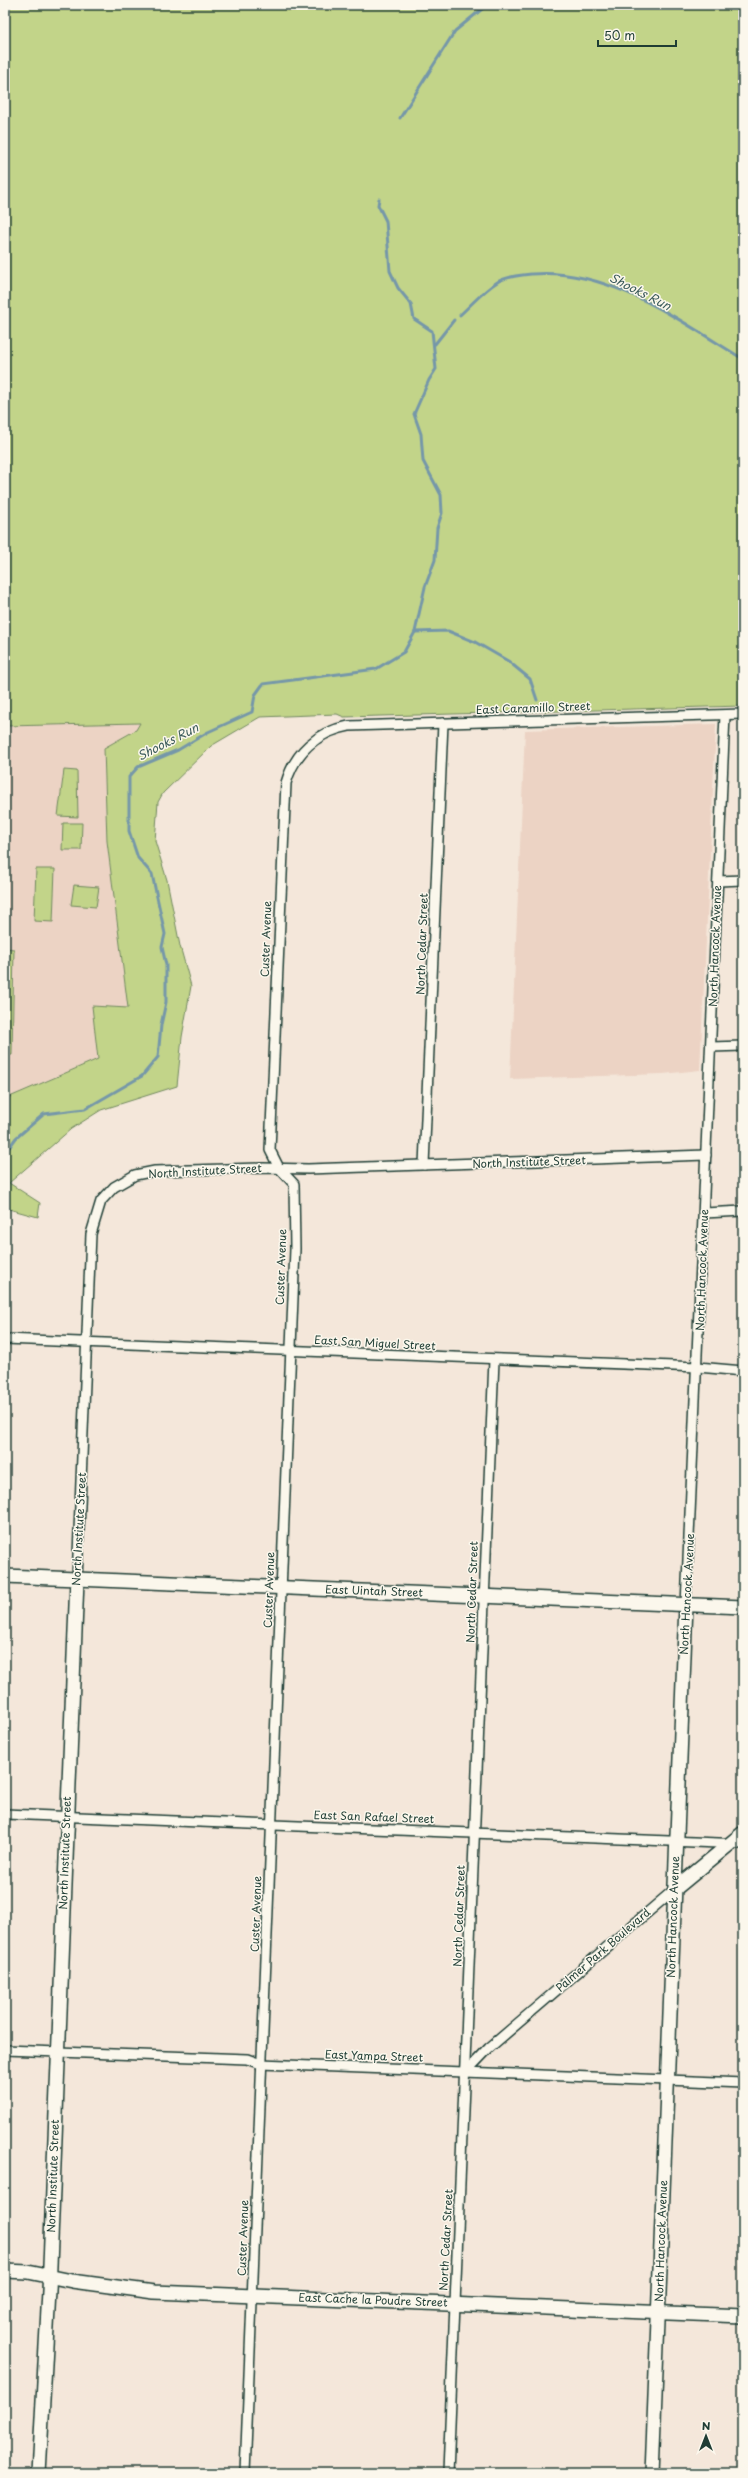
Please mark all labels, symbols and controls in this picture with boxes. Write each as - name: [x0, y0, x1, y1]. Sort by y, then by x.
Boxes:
- scale bar: [598, 22, 676, 48]
- text: 50 m: [604, 26, 635, 44]
- water label: Shooks Run: [607, 268, 675, 315]
- street label: East Caramillo Street: [475, 697, 591, 718]
- water label: Shooks Run: [134, 718, 202, 764]
- street label: North Hancock Avenue: [704, 885, 725, 1007]
- street label: North Cedar Street: [411, 892, 432, 995]
- street label: Custer Avenue: [256, 901, 275, 977]
- street label: North Institute Street: [472, 1151, 587, 1172]
- street label: North Institute Street: [148, 1159, 263, 1182]
- street label: North Hancock Avenue: [691, 1209, 712, 1331]
- street label: Custer Avenue: [271, 1229, 290, 1305]
- street label: East San Miguel Street: [314, 1331, 437, 1354]
- street label: North Institute Street: [67, 1471, 90, 1586]
- street label: North Hancock Avenue: [675, 1533, 698, 1655]
- street label: North Cedar Street: [461, 1540, 482, 1643]
- street label: Custer Avenue: [259, 1552, 278, 1628]
- street label: East Uintah Street: [325, 1580, 424, 1601]
- street label: North Institute Street: [54, 1795, 75, 1910]
- street label: East San Rafael Street: [313, 1806, 435, 1827]
- street label: North Hancock Avenue: [662, 1856, 683, 1978]
- street label: North Cedar Street: [448, 1864, 469, 1967]
- street label: Custer Avenue: [246, 1876, 265, 1952]
- street label: Palmer Park Boulevard: [552, 1903, 654, 1996]
- street label: East Yampa Street: [325, 2045, 424, 2066]
- street label: North Institute Street: [42, 2118, 63, 2233]
- street label: North Hancock Avenue: [650, 2180, 671, 2302]
- street label: North Cedar Street: [434, 2188, 457, 2291]
- street label: Custer Avenue: [233, 2200, 252, 2276]
- street label: East Cache la Poudre Street: [298, 2288, 448, 2311]
- north arrow: [686, 2416, 726, 2456]
- text: N: [702, 2417, 711, 2434]

